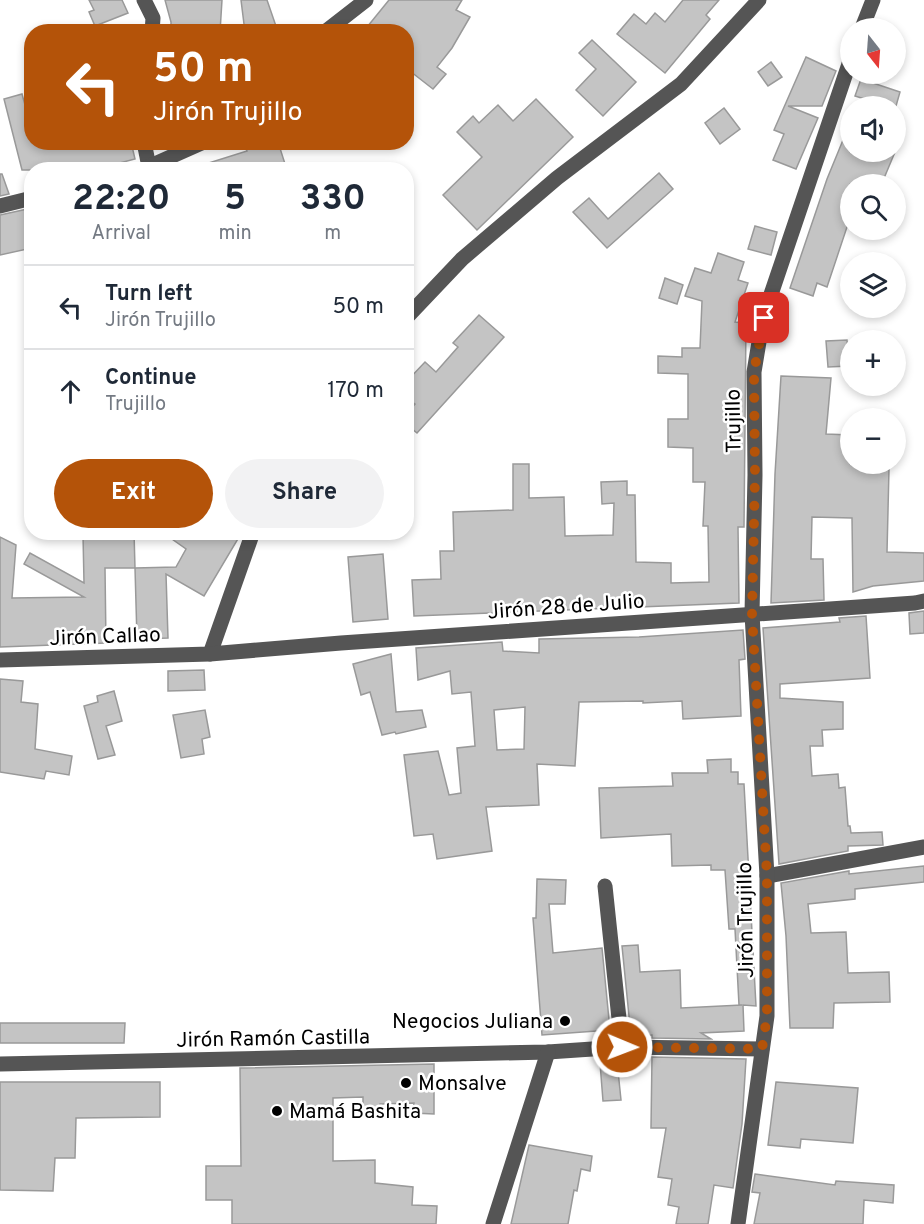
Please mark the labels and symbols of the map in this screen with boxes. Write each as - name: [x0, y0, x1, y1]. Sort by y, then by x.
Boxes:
- north arrow: [840, 18, 906, 84]
- pin: [738, 292, 789, 343]
- street label: Trujillo: [720, 389, 749, 453]
- street label: Jirón 28 de Julio: [487, 589, 646, 626]
- street label: Jirón Callao: [49, 622, 161, 653]
- street label: Jirón Trujillo: [732, 862, 761, 978]
- place label: Negocios Juliana: [392, 1009, 553, 1036]
- marker: Negocios Juliana: [558, 1014, 572, 1028]
- position arrow: [590, 1015, 654, 1079]
- street label: Jirón Ramón Castilla: [176, 1024, 370, 1055]
- place label: Monsalve: [418, 1071, 507, 1098]
- marker: Monsalve: [399, 1076, 413, 1090]
- place label: Mamá Bashita: [289, 1099, 421, 1126]
- marker: Mamá Bashita: [270, 1104, 284, 1118]

